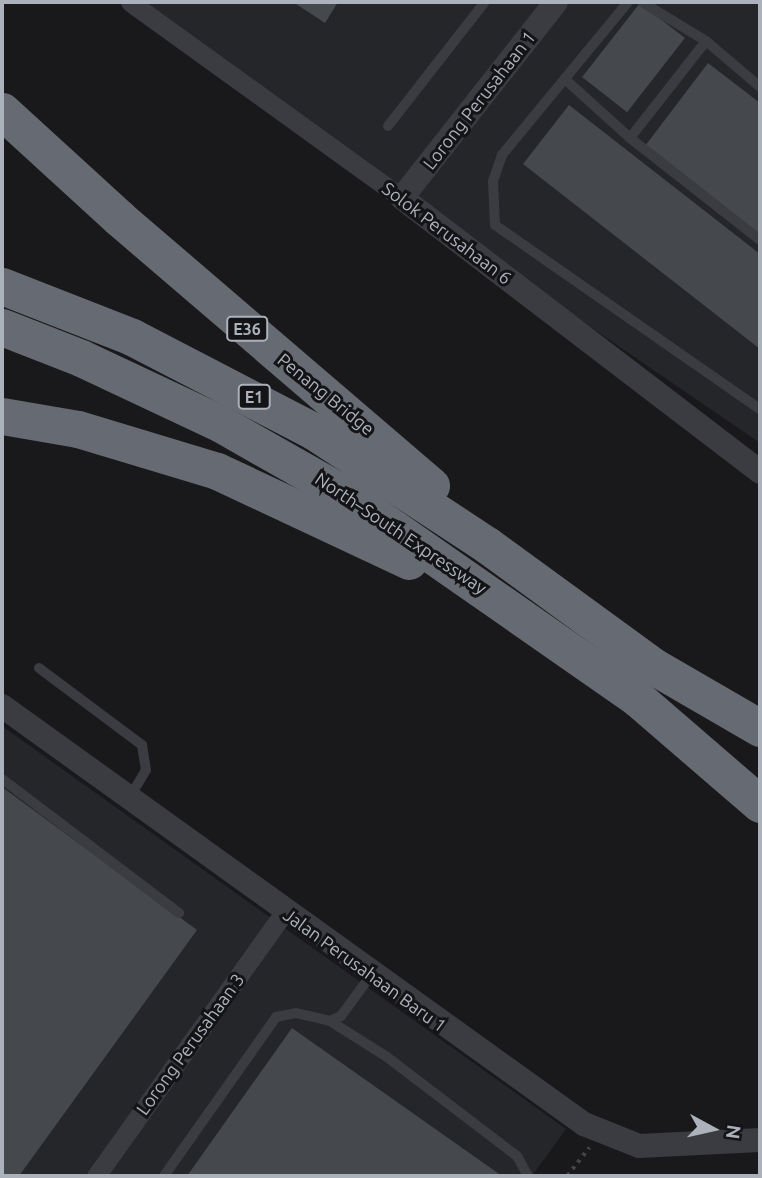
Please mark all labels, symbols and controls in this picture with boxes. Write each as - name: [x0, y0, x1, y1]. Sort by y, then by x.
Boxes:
- street label: Lorong Perusahaan 1: [418, 27, 540, 173]
- street label: Solok Perusahaan 6: [378, 177, 516, 289]
- road number: E36: [226, 316, 268, 342]
- street label: Penang Bridge: [273, 348, 379, 440]
- road number: E1: [236, 384, 272, 410]
- street label: North–South Expressway: [311, 467, 491, 599]
- street label: Jalan Perusahaan Baru 1: [279, 904, 451, 1036]
- street label: Lorong Perusahaan 3: [131, 969, 249, 1119]
- north arrow: [678, 1094, 748, 1164]
- text: N: [722, 1123, 746, 1140]

